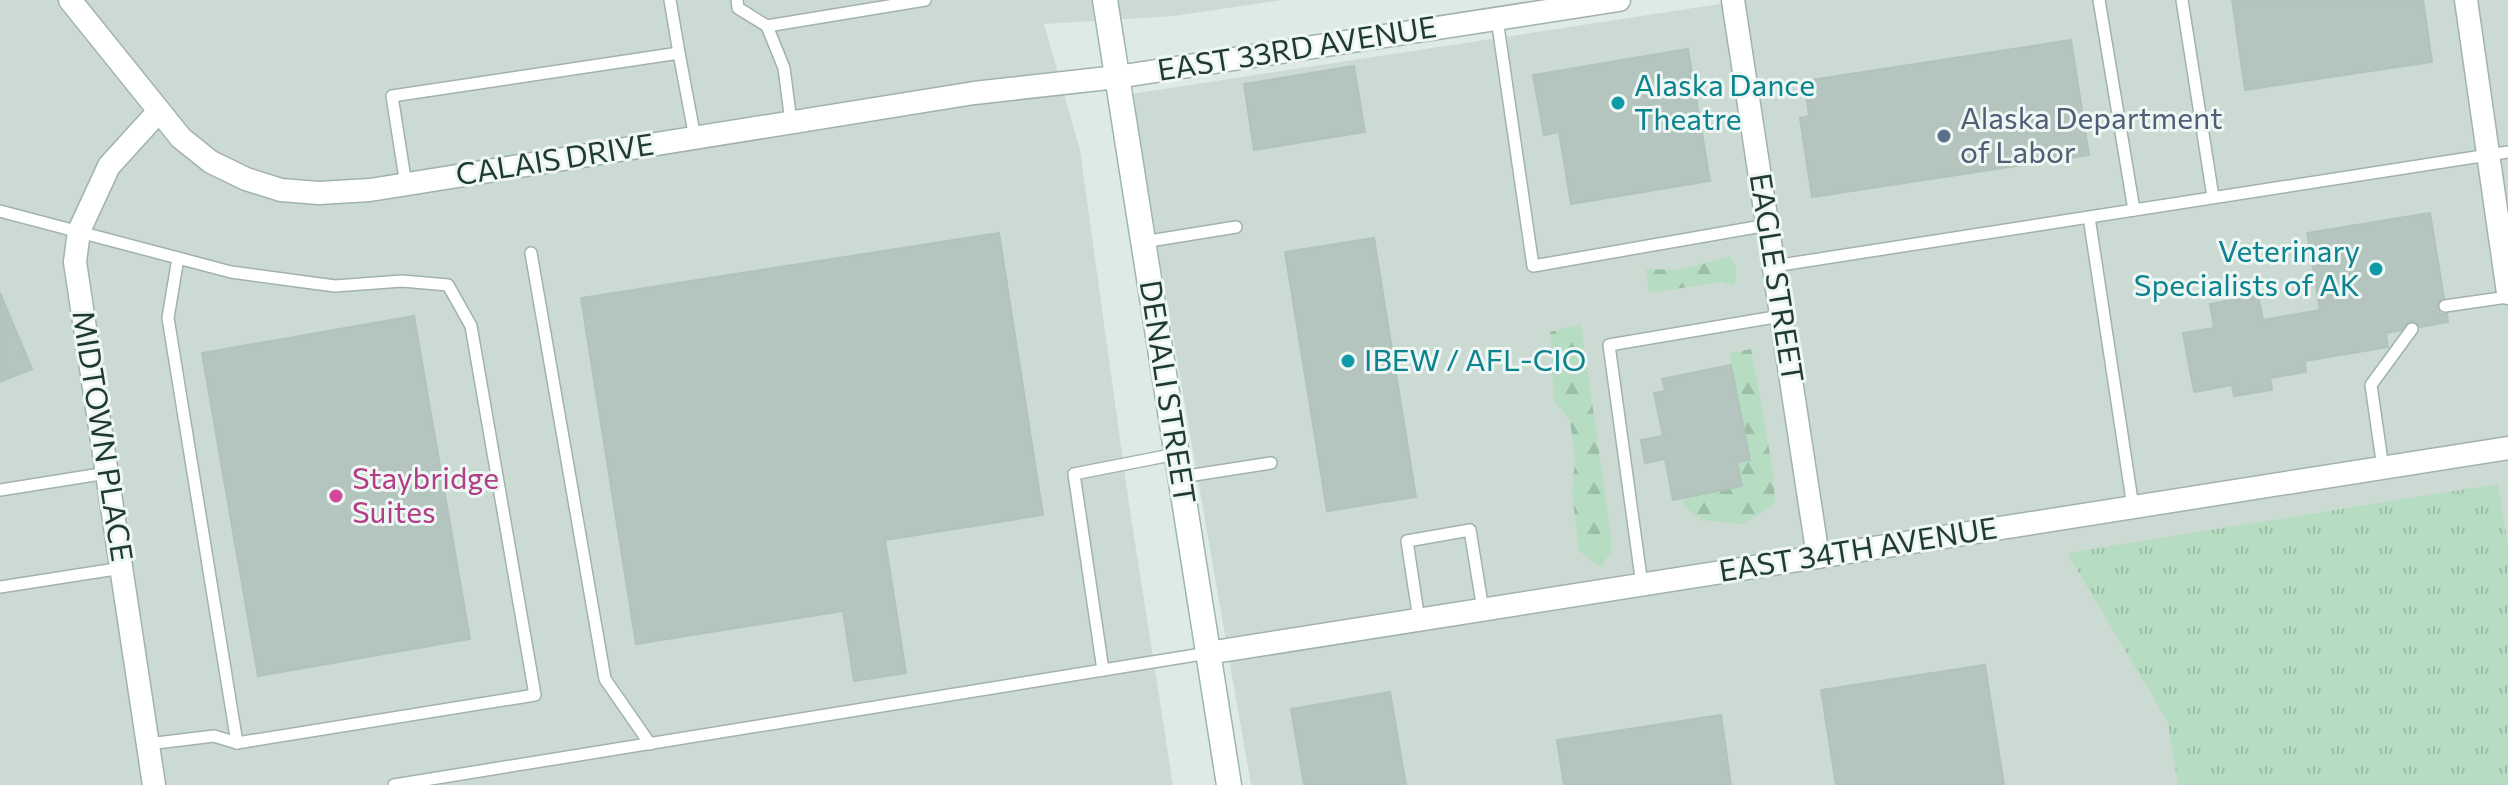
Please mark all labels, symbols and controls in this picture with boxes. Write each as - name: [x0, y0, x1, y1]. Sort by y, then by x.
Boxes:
- street label: EAST 33RD AVENUE: [1154, 6, 1439, 87]
- place label: Alaska Dance Theatre: [1634, 65, 1815, 136]
- marker: Alaska Dance Theatre: [1609, 94, 1627, 112]
- place label: Alaska Department of Labor: [1960, 98, 2223, 169]
- street label: CALAIS DRIVE: [453, 124, 656, 191]
- marker: Alaska Department of Labor: [1935, 127, 1953, 145]
- street label: EAGLE STREET: [1744, 170, 1813, 385]
- place label: Veterinary Specialists of AK: [2134, 231, 2360, 302]
- marker: Veterinary Specialists of AK: [2367, 260, 2385, 278]
- street label: DENALI STREET: [1134, 277, 1205, 506]
- street label: MIDTOWN PLACE: [66, 308, 143, 564]
- place label: IBEW / AFL-CIO: [1364, 340, 1586, 377]
- marker: IBEW / AFL-CIO: [1339, 352, 1357, 370]
- place label: Staybridge Suites: [352, 458, 499, 529]
- marker: Staybridge Suites: [327, 487, 345, 505]
- street label: EAST 34TH AVENUE: [1716, 507, 1999, 588]

